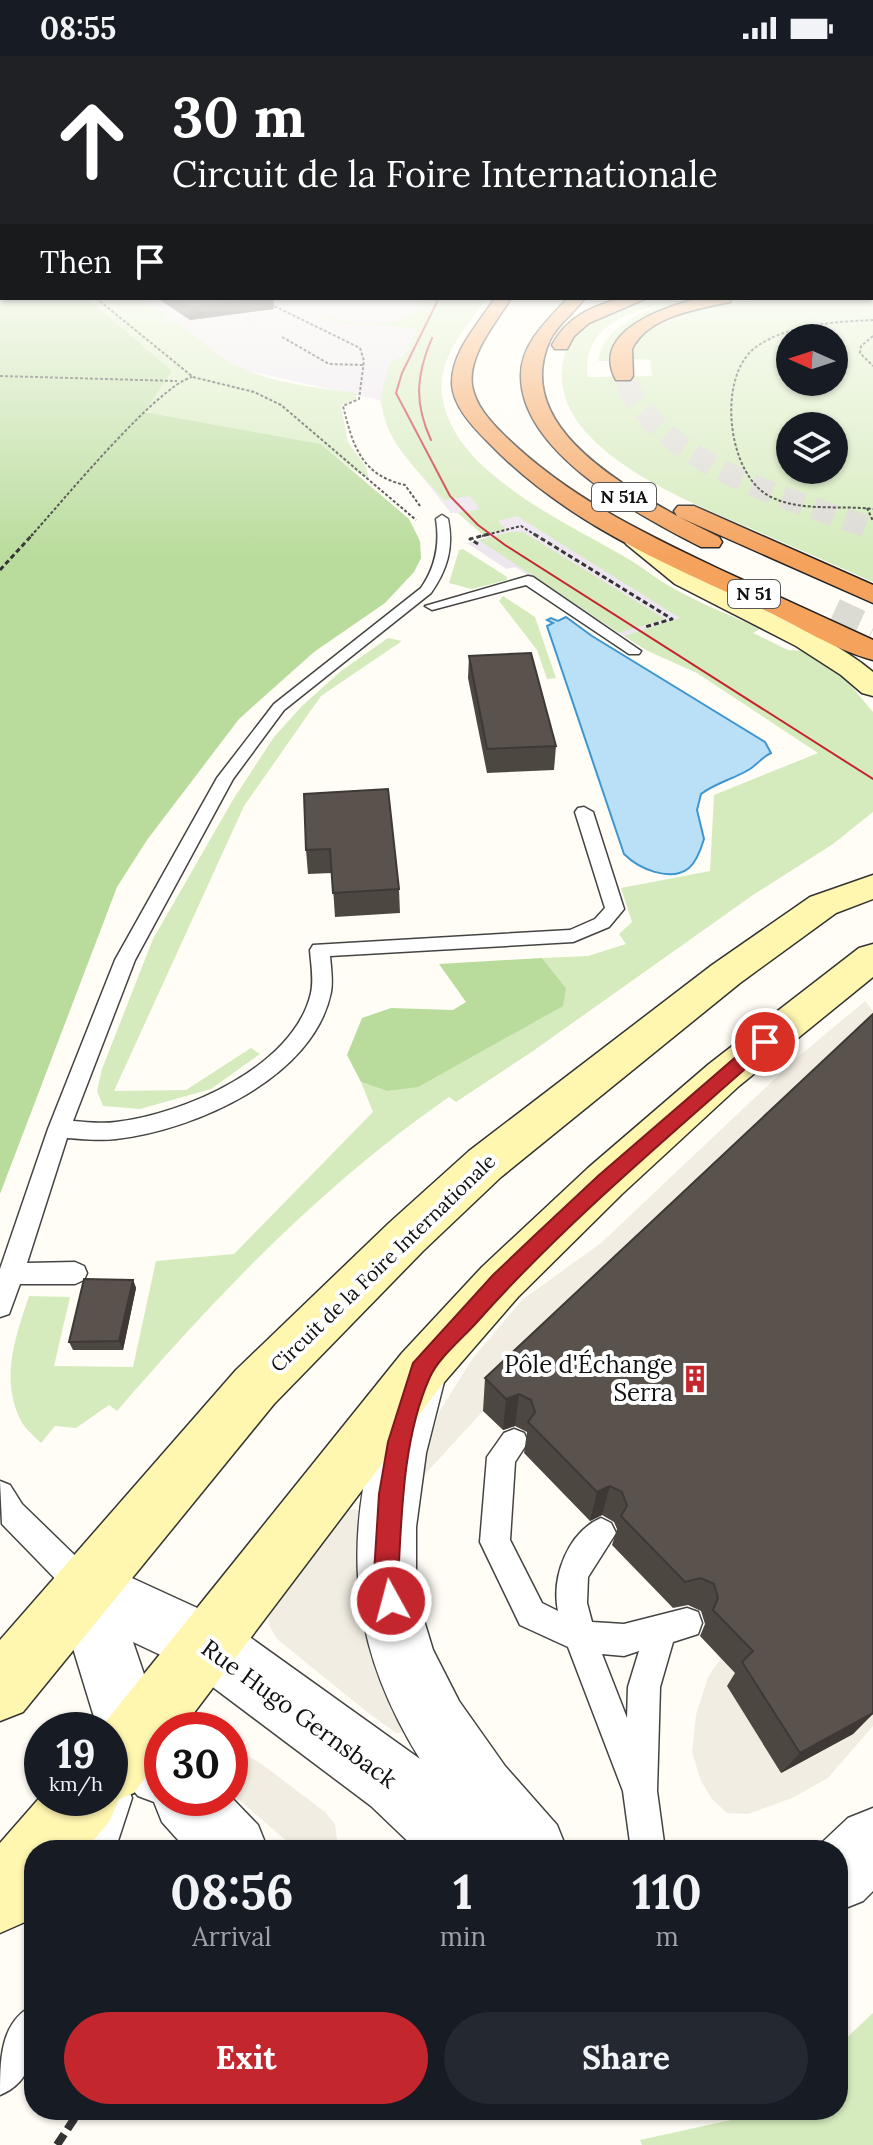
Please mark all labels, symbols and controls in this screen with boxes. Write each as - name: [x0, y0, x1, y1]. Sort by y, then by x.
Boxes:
- text: 08:55: [40, 9, 116, 47]
- text: 30 m: [172, 81, 305, 152]
- icon: ahead: [40, 88, 144, 192]
- text: Circuit de la Foire Internationale: [172, 151, 718, 197]
- icon: arrive: [128, 240, 172, 284]
- text: Then: [40, 243, 112, 281]
- north arrow: [776, 324, 848, 396]
- map controls: [776, 324, 848, 484]
- button: layers: [776, 412, 848, 484]
- road number: N 51A: [592, 483, 656, 511]
- road number: N 51: [728, 580, 780, 608]
- pin: [731, 1008, 799, 1076]
- icon: arrive: [743, 1020, 787, 1064]
- street label: Circuit de la Foire Internationale: [265, 1148, 500, 1377]
- place label: Pôle d'Échange Serra: [504, 1349, 673, 1408]
- building icon: Pôle d'Échange Serra: [680, 1364, 710, 1394]
- position arrow: [349, 1559, 433, 1643]
- street label: Rue Hugo Gernsback: [195, 1632, 403, 1795]
- speed limit sign: 30: [144, 1712, 248, 1816]
- text: 19: [56, 1728, 96, 1779]
- text: km/h: [49, 1771, 103, 1796]
- text: 08:56: [170, 1861, 294, 1922]
- text: 1: [453, 1861, 473, 1922]
- text: 110: [632, 1861, 702, 1922]
- text: Arrival: [192, 1920, 272, 1953]
- text: min: [440, 1920, 486, 1953]
- text: m: [655, 1920, 679, 1953]
- button: Exit: [64, 2012, 428, 2104]
- button: Share: [444, 2012, 808, 2104]

